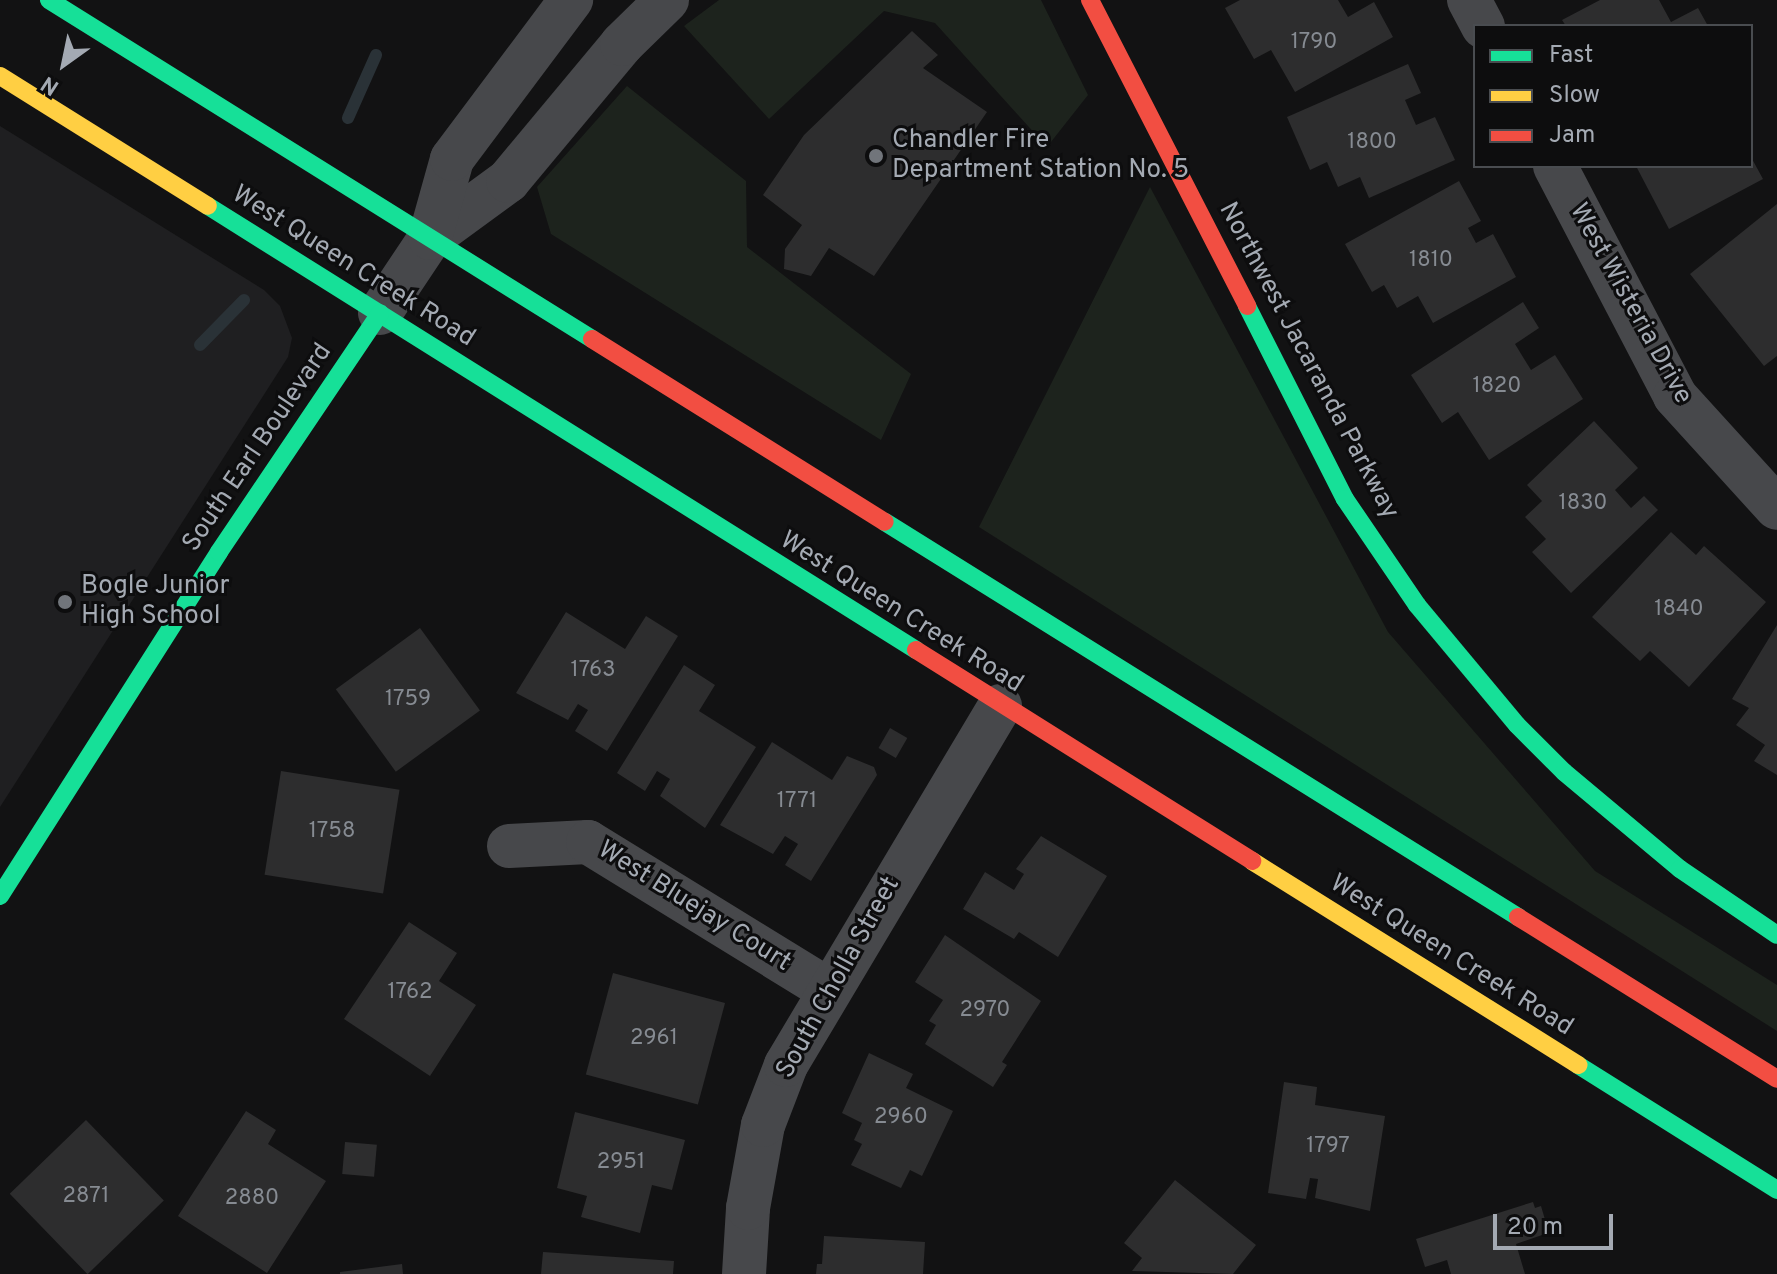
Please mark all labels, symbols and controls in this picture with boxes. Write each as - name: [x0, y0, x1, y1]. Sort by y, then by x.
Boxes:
- north arrow: [24, 24, 104, 104]
- legend: [1473, 24, 1753, 168]
- house number: 1790: [1291, 30, 1337, 56]
- text: Fast: [1549, 41, 1593, 71]
- text: N: [37, 69, 65, 100]
- text: Slow: [1549, 81, 1600, 111]
- text: Jam: [1549, 121, 1595, 151]
- place label: Chandler Fire Department Station No. 5: [892, 125, 1189, 186]
- house number: 1800: [1347, 130, 1397, 156]
- marker: Chandler Fire Department Station No. 5: [867, 147, 885, 165]
- street label: West Queen Creek Road: [226, 179, 480, 355]
- street label: Northwest Jacaranda Parkway: [1211, 197, 1405, 525]
- street label: West Wisteria Drive: [1562, 198, 1698, 410]
- house number: 1810: [1409, 248, 1453, 274]
- street label: South Earl Boulevard: [177, 338, 339, 558]
- house number: 1820: [1473, 374, 1521, 400]
- house number: 1830: [1559, 491, 1607, 517]
- street label: West Queen Creek Road: [774, 525, 1028, 701]
- place label: Bogle Junior High School: [81, 571, 230, 632]
- marker: Bogle Junior High School: [56, 593, 74, 611]
- house number: 1840: [1654, 597, 1704, 623]
- house number: 1763: [571, 658, 615, 684]
- house number: 1759: [385, 687, 431, 713]
- house number: 1771: [777, 789, 817, 815]
- house number: 1758: [309, 819, 355, 845]
- street label: West Bluejay Court: [592, 835, 796, 979]
- street label: West Queen Creek Road: [1324, 868, 1578, 1044]
- street label: South Cholla Street: [771, 872, 907, 1084]
- house number: 1762: [387, 980, 433, 1006]
- house number: 2970: [960, 998, 1010, 1024]
- house number: 2961: [630, 1026, 678, 1052]
- house number: 2960: [874, 1105, 928, 1131]
- house number: 1797: [1306, 1134, 1350, 1160]
- house number: 2951: [597, 1150, 645, 1176]
- house number: 2871: [63, 1184, 109, 1210]
- house number: 2880: [225, 1186, 279, 1212]
- scale bar: [1497, 1198, 1617, 1248]
- text: 20 m: [1507, 1213, 1563, 1243]

